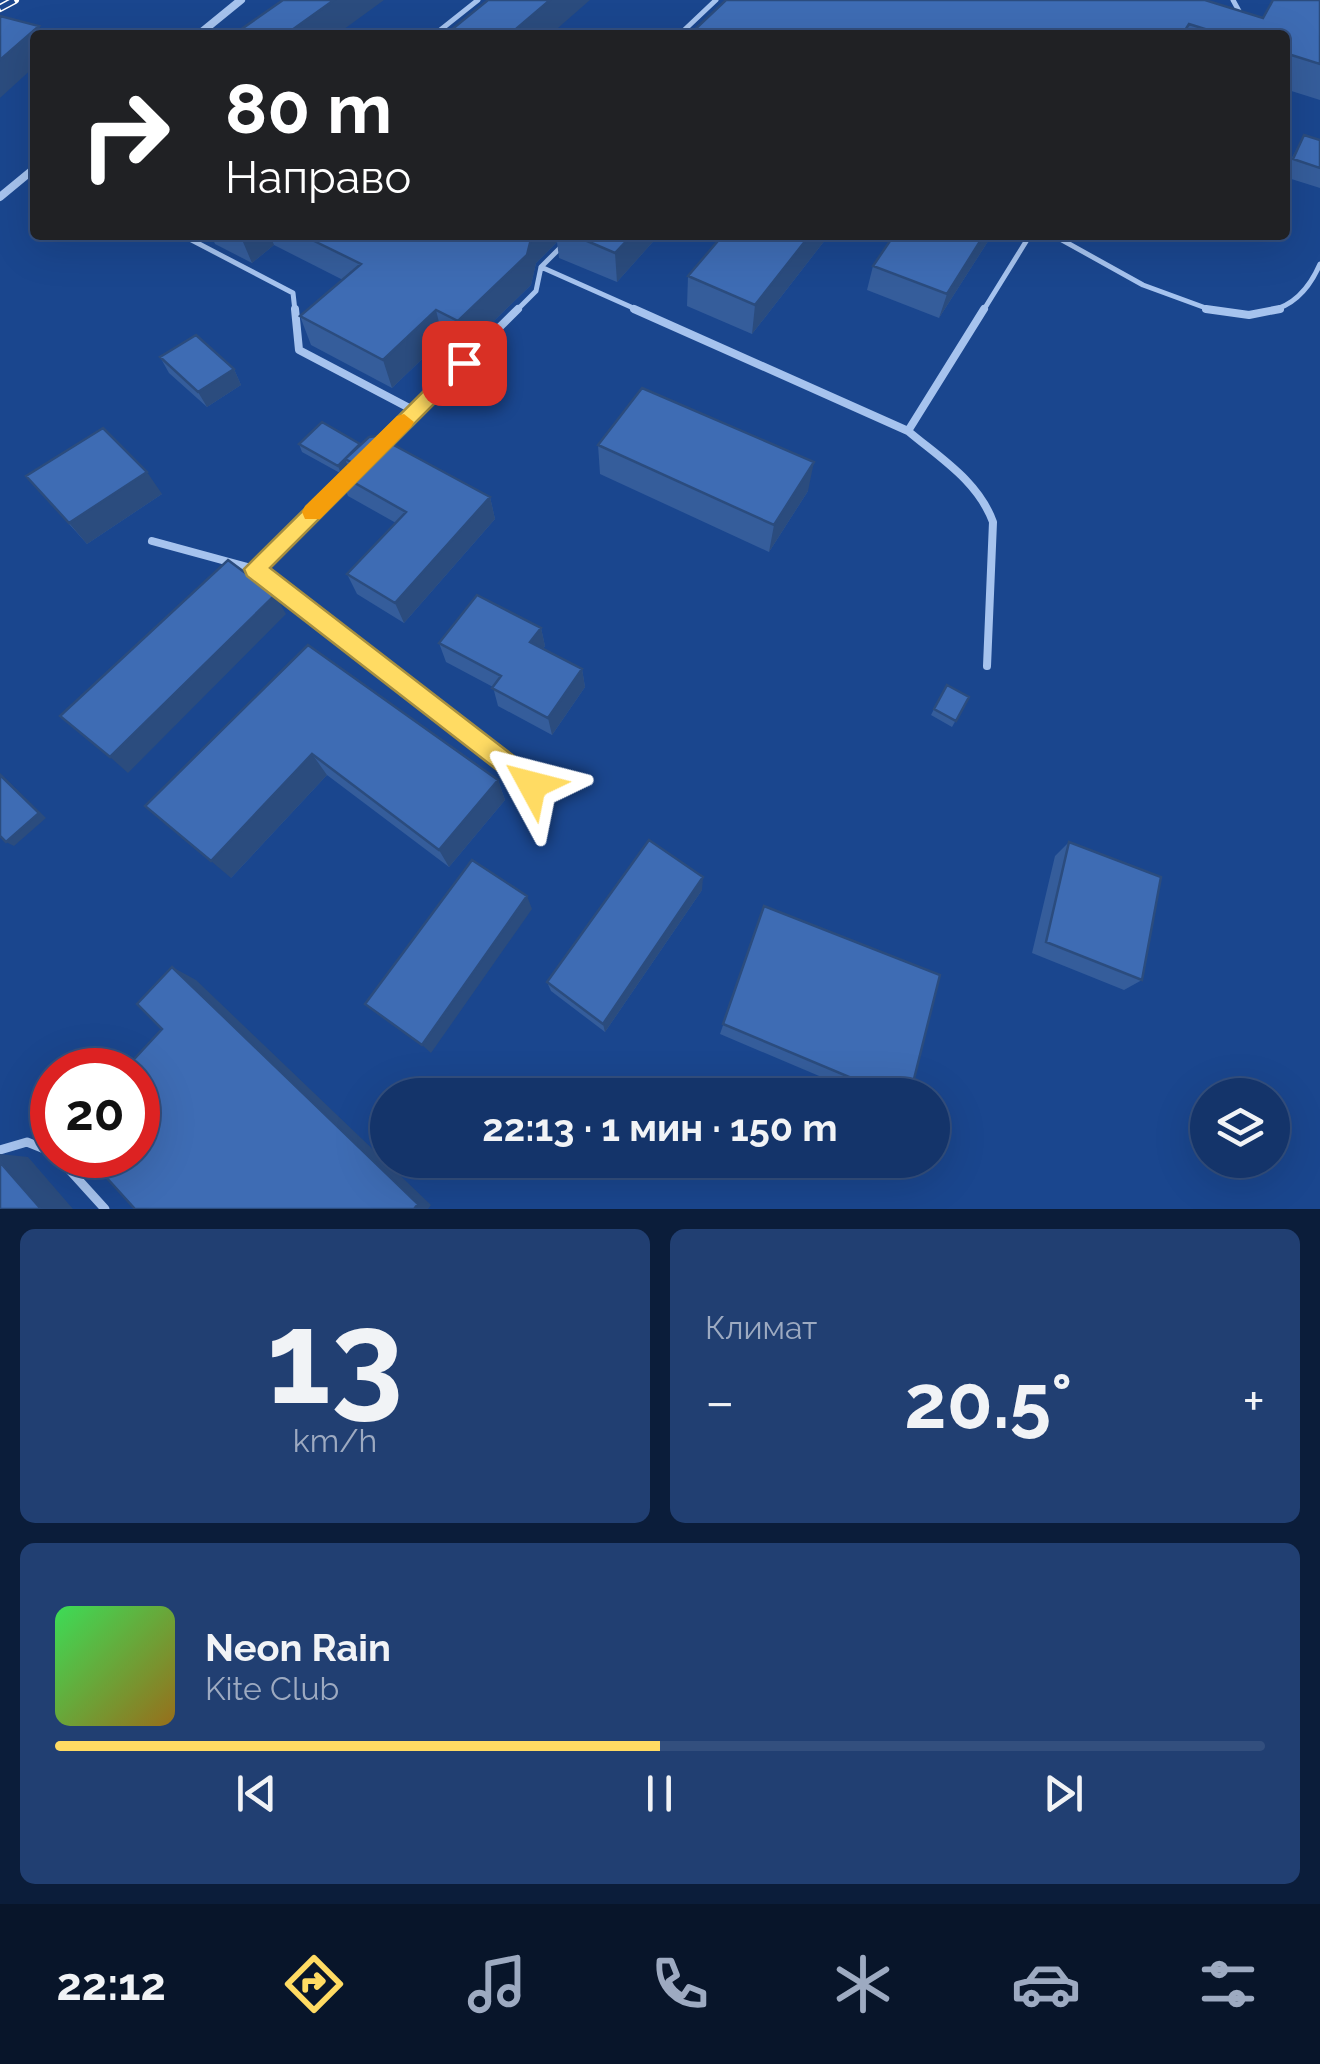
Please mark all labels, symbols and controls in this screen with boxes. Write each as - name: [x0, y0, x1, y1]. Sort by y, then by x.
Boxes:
- text: 80 m: [225, 67, 392, 149]
- icon: right: [60, 70, 190, 200]
- text: Направо: [225, 151, 411, 204]
- pin: [422, 321, 507, 406]
- icon: arrive: [437, 336, 492, 391]
- position arrow: [480, 733, 584, 837]
- speed limit sign: 20: [30, 1048, 160, 1178]
- map controls: [1190, 1078, 1290, 1178]
- button: layers: [1190, 1078, 1290, 1178]
- text: 22:13 · 1 мин · 150 m: [482, 1105, 838, 1150]
- text: 13: [267, 1281, 403, 1433]
- text: Климат: [705, 1309, 817, 1346]
- text: 20.5°: [904, 1357, 1072, 1446]
- text: −: [705, 1369, 735, 1434]
- text: +: [1242, 1369, 1265, 1434]
- text: km/h: [293, 1422, 377, 1459]
- text: Neon Rain: [205, 1625, 391, 1670]
- text: Kite Club: [205, 1670, 339, 1707]
- icon: previous: [229, 1766, 284, 1821]
- icon: pause: [632, 1766, 687, 1821]
- icon: next: [1036, 1766, 1091, 1821]
- icon: directions: [279, 1949, 349, 2019]
- icon: music: [462, 1949, 532, 2019]
- icon: phone: [645, 1949, 715, 2019]
- icon: climate: [828, 1949, 898, 2019]
- icon: car: [1011, 1949, 1081, 2019]
- icon: filters: [1193, 1949, 1263, 2019]
- text: 22:12: [56, 1958, 166, 2011]

